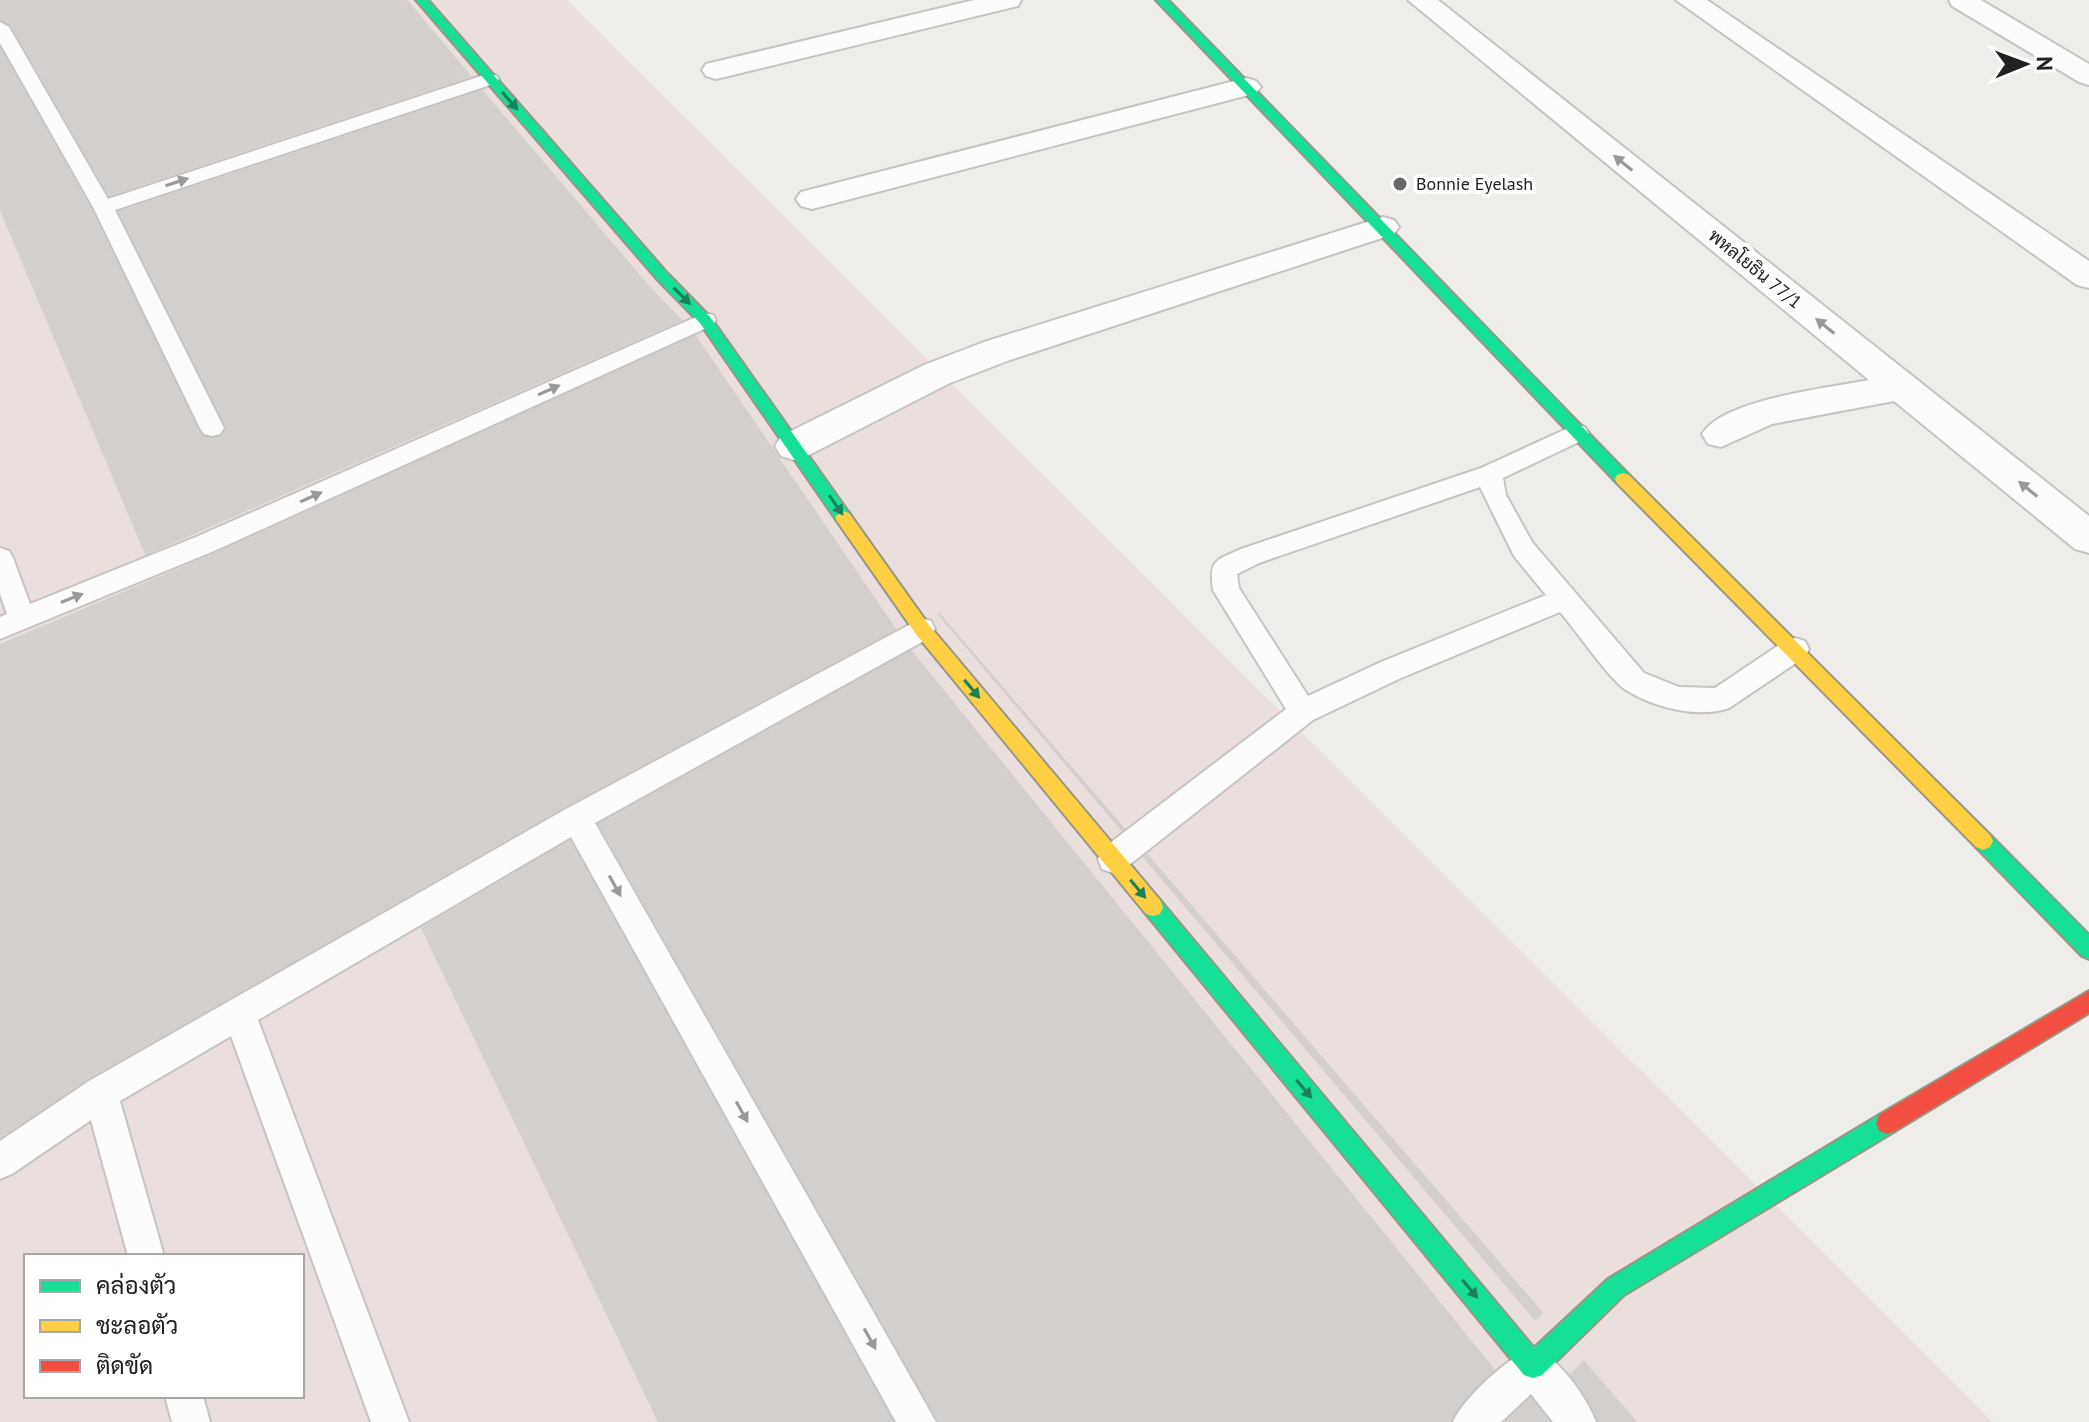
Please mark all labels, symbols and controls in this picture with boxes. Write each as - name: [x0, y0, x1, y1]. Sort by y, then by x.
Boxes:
- north arrow: [1985, 24, 2065, 104]
- text: N: [2031, 56, 2059, 71]
- one-way arrow: [501, 91, 518, 111]
- one-way arrow: [1613, 155, 1633, 172]
- place label: Bonnie Eyelash: [1416, 172, 1533, 195]
- marker: Bonnie Eyelash: [1391, 175, 1409, 193]
- one-way arrow: [165, 176, 189, 188]
- street label: พหลโยธิน 77/1: [1704, 223, 1807, 313]
- one-way arrow: [672, 286, 691, 305]
- one-way arrow: [1816, 318, 1836, 335]
- one-way arrow: [537, 383, 560, 397]
- one-way arrow: [2018, 481, 2038, 498]
- one-way arrow: [300, 490, 323, 503]
- one-way arrow: [828, 495, 843, 516]
- one-way arrow: [60, 592, 84, 605]
- one-way arrow: [963, 679, 980, 699]
- one-way arrow: [607, 875, 621, 897]
- one-way arrow: [1129, 879, 1146, 899]
- one-way arrow: [1295, 1079, 1312, 1099]
- one-way arrow: [735, 1101, 749, 1123]
- legend: [24, 1254, 304, 1398]
- text: คล่องตัว: [96, 1270, 176, 1301]
- one-way arrow: [1461, 1279, 1478, 1299]
- text: ชะลอตัว: [96, 1310, 178, 1341]
- one-way arrow: [863, 1327, 877, 1350]
- text: ติดขัด: [96, 1350, 153, 1381]

